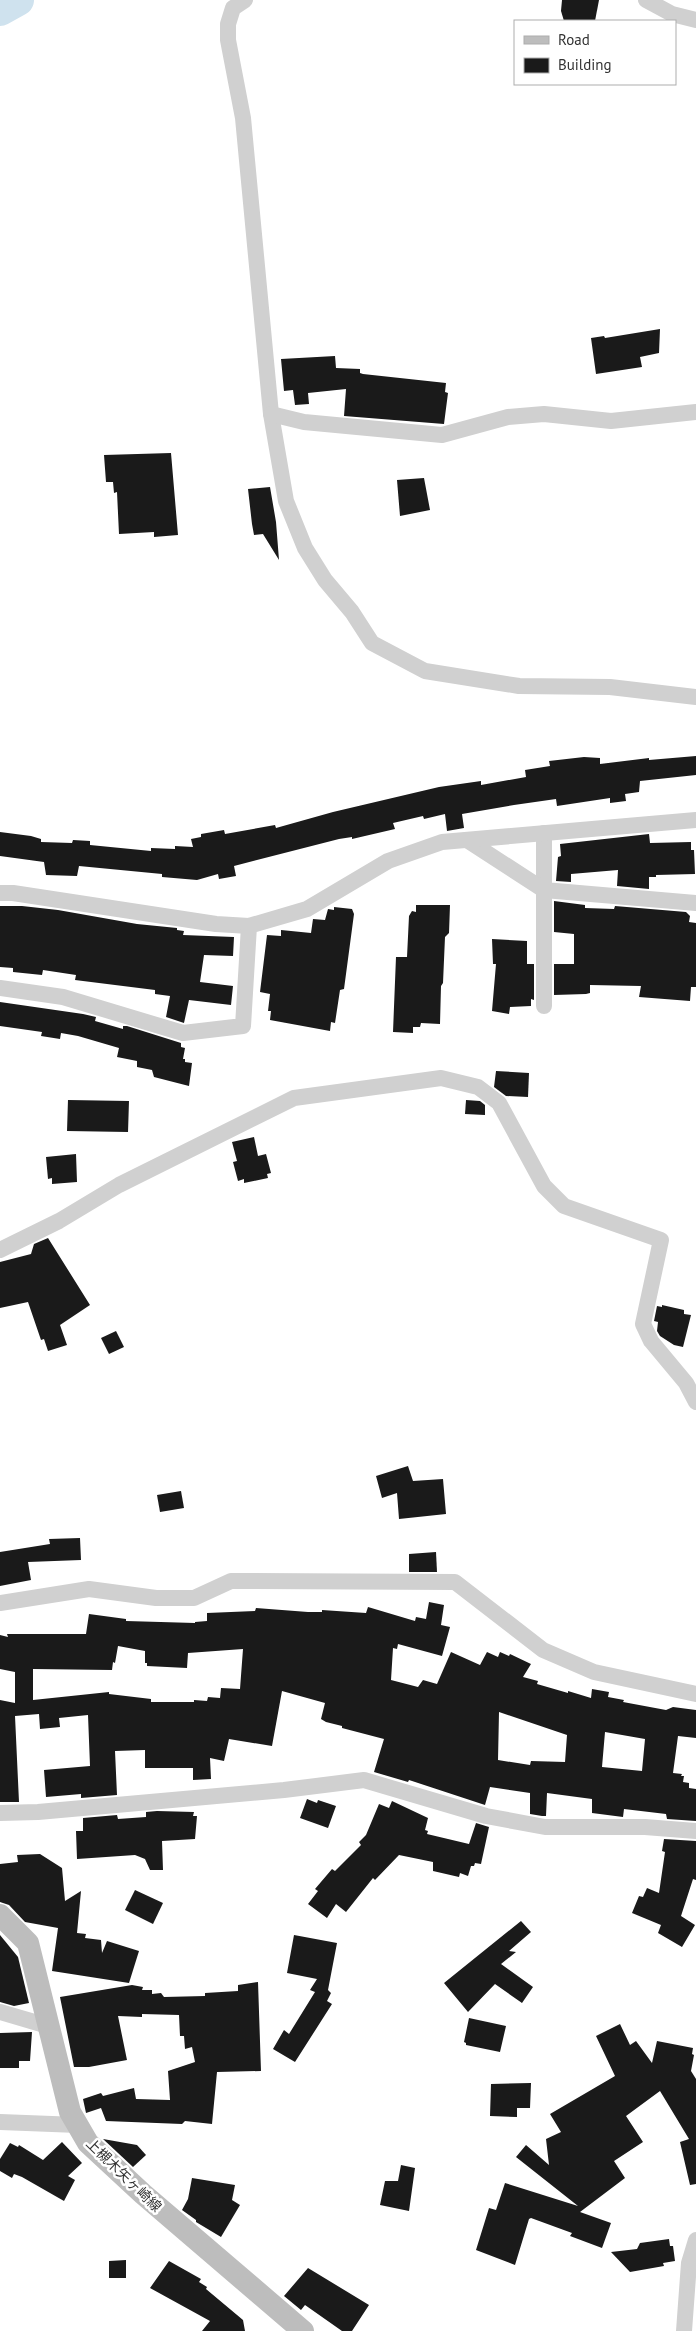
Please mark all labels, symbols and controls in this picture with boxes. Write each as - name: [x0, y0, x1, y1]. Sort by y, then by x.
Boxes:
- legend: [514, 20, 676, 85]
- text: Road: [558, 30, 590, 49]
- text: Building: [558, 55, 612, 74]
- street label: 上槻木矢ヶ崎線: [83, 2134, 165, 2216]

